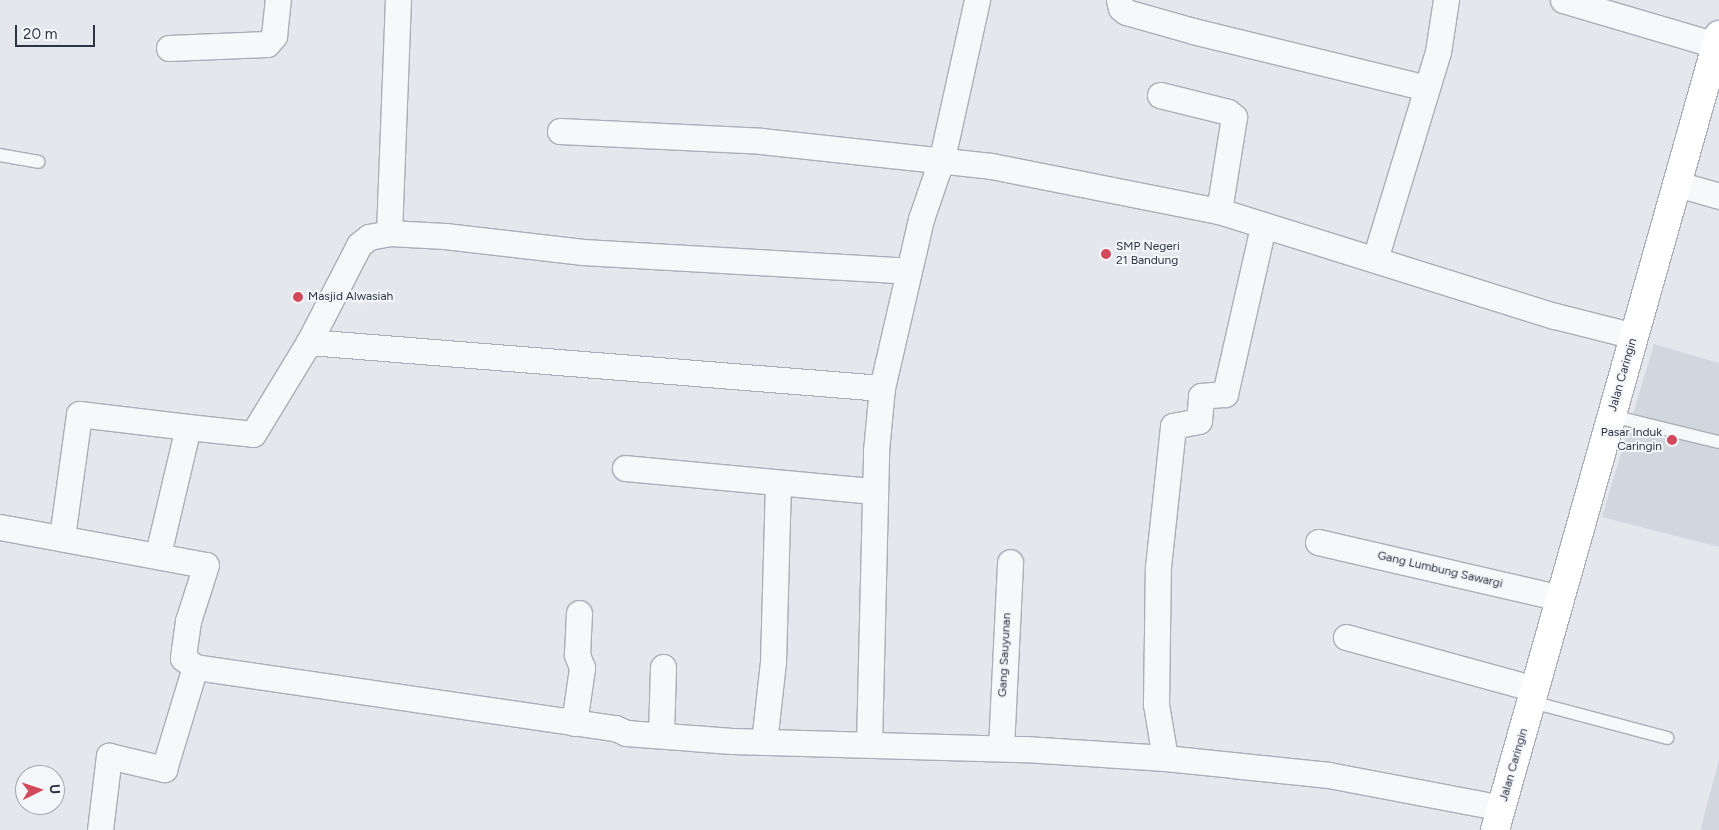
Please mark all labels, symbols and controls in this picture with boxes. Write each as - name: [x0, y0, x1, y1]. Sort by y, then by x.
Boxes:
- scale bar: [18, 15, 98, 47]
- text: 20 m: [23, 25, 57, 43]
- place label: SMP Negeri 21 Bandung: [1116, 240, 1180, 268]
- marker: SMP Negeri 21 Bandung: [1100, 248, 1112, 260]
- place label: Masjid Alwasiah: [308, 290, 393, 304]
- marker: Masjid Alwasiah: [292, 291, 304, 303]
- street label: Jalan Caringin: [1606, 337, 1640, 413]
- place label: Pasar Induk Caringin: [1601, 426, 1662, 454]
- marker: Pasar Induk Caringin: [1666, 434, 1678, 446]
- street label: Gang Lumbung Sawargi: [1376, 549, 1504, 591]
- street label: Gang Sauyunan: [996, 612, 1014, 698]
- street label: Jalan Caringin: [1497, 727, 1531, 803]
- north arrow: [15, 765, 65, 815]
- text: U: [46, 783, 63, 794]

